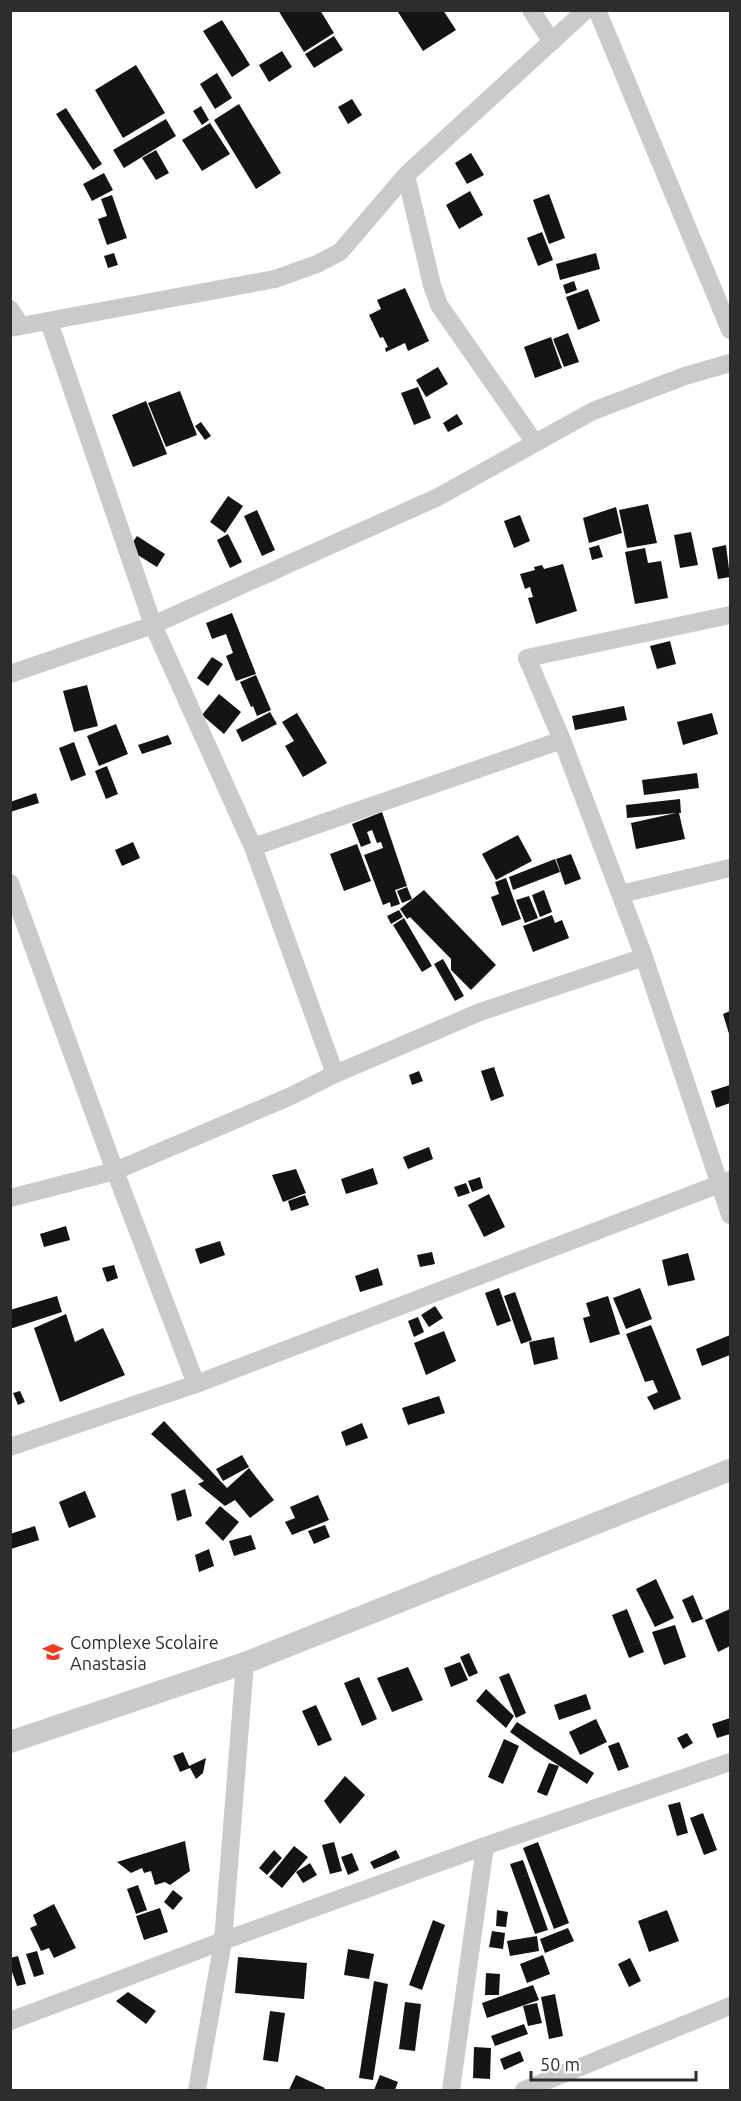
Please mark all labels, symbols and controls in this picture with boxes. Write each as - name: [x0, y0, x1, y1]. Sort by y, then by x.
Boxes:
- place label: Complexe Scolaire Anastasia: [70, 1632, 219, 1673]
- school or university icon: Complexe Scolaire Anastasia: [41, 1640, 65, 1664]
- scale bar: [531, 2044, 696, 2082]
- text: 50 m: [540, 2054, 580, 2074]

